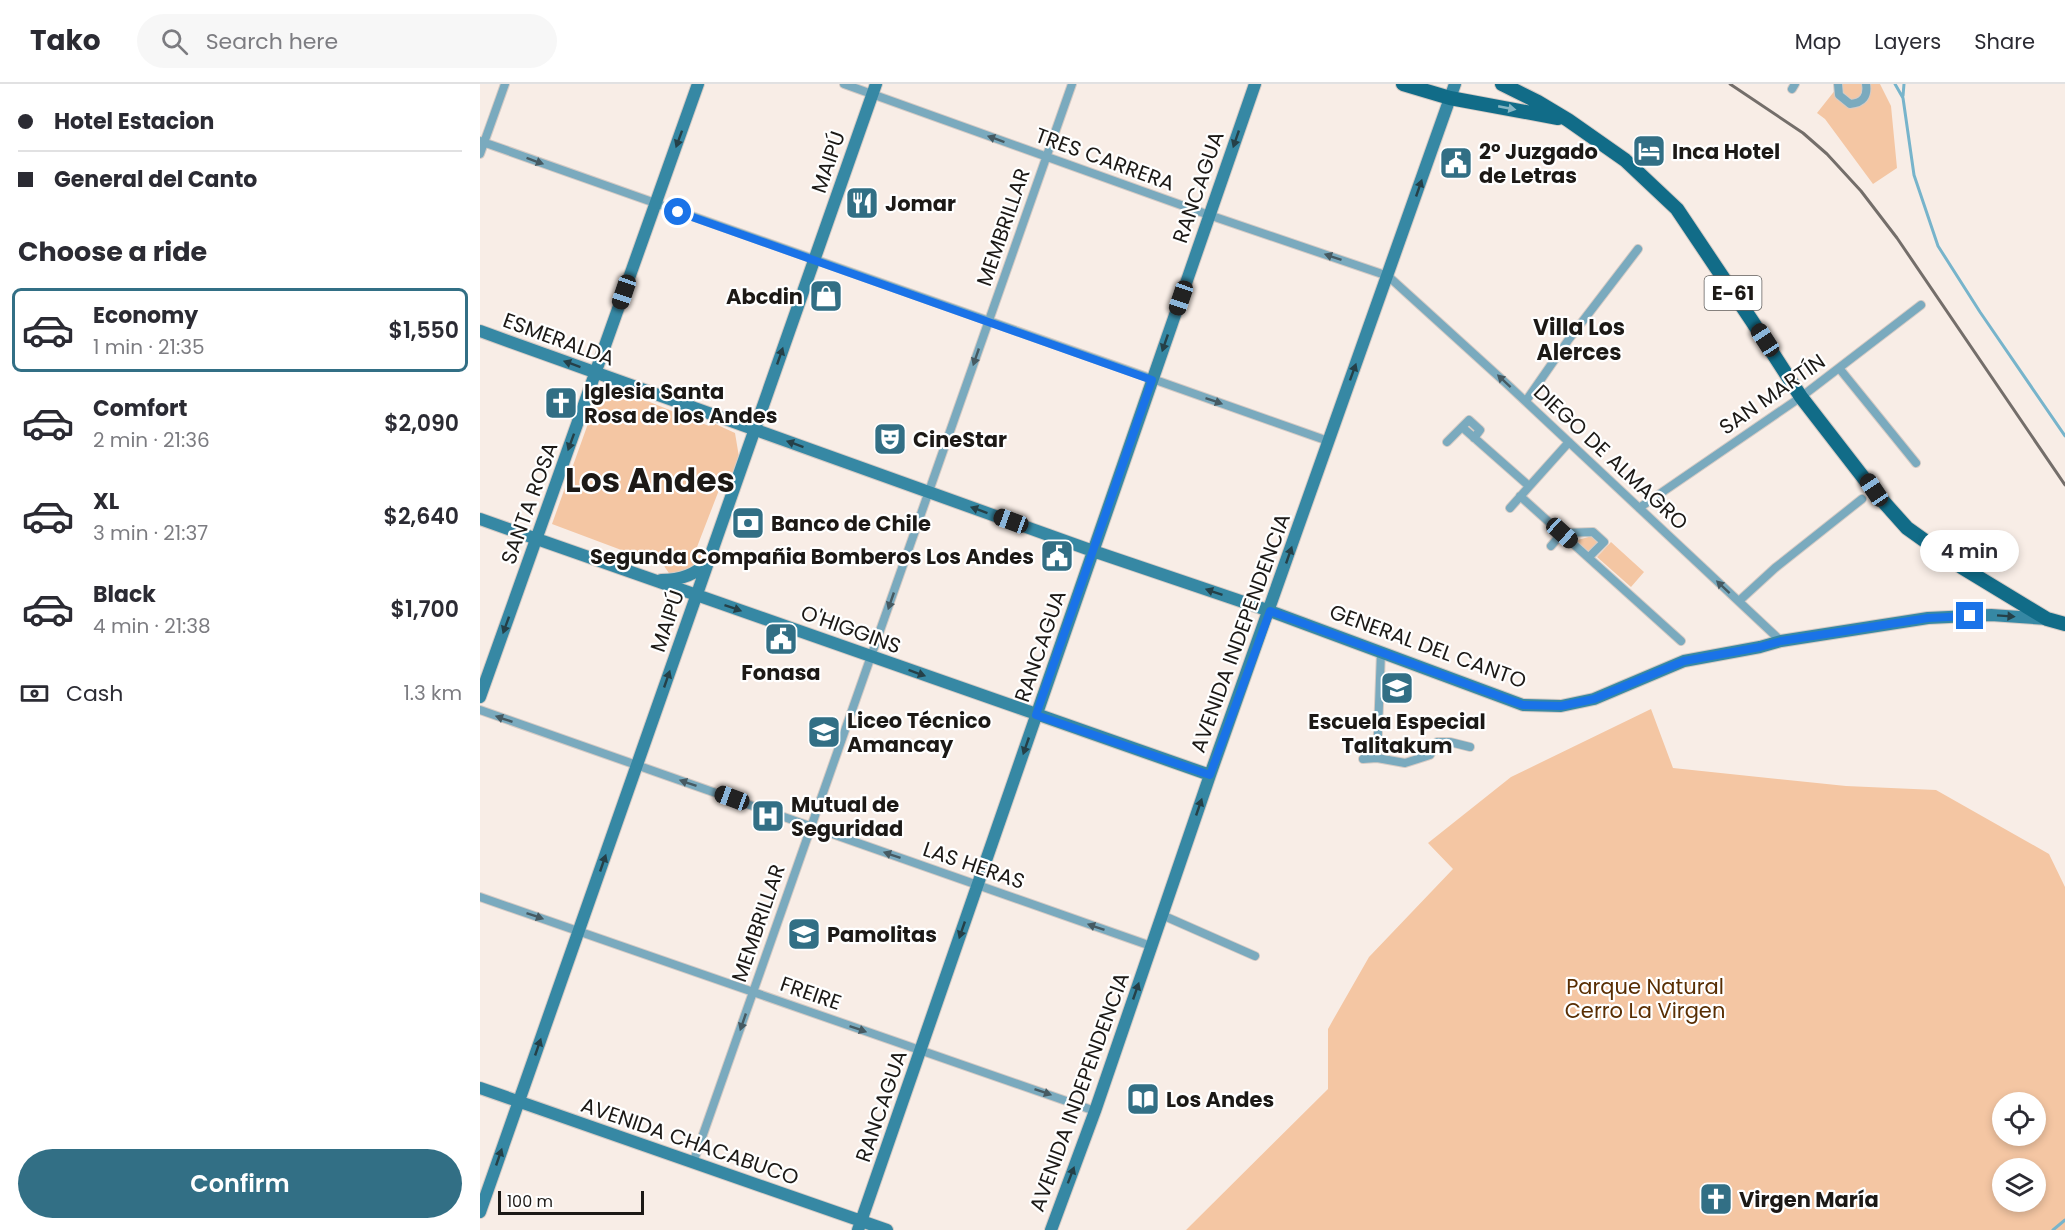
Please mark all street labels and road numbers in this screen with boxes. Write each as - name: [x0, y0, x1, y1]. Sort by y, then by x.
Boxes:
- street label: TRES CARRERA: [1031, 120, 1179, 198]
- street label: MAIPÚ: [804, 127, 852, 197]
- street label: RANCAGUA: [1165, 127, 1231, 247]
- street label: MEMBRILLAR: [969, 164, 1037, 290]
- road number: E-61: [1704, 276, 1762, 310]
- street label: ESMERALDA: [499, 305, 619, 373]
- street label: SAN MARTÍN: [1713, 347, 1831, 441]
- street label: DIEGO DE ALMAGRO: [1527, 378, 1695, 536]
- street label: SANTA ROSA: [493, 438, 565, 568]
- street label: AVENIDA INDEPENDENCIA: [1183, 509, 1297, 757]
- street label: MAIPÚ: [643, 586, 691, 656]
- street label: RANCAGUA: [1007, 586, 1073, 706]
- street label: GENERAL DEL CANTO: [1326, 597, 1530, 695]
- street label: O'HIGGINS: [797, 598, 905, 660]
- street label: LAS HERAS: [919, 834, 1029, 896]
- street label: MEMBRILLAR: [724, 860, 792, 986]
- street label: AVENIDA INDEPENDENCIA: [1022, 968, 1136, 1216]
- street label: FREIRE: [777, 969, 845, 1017]
- street label: RANCAGUA: [848, 1046, 914, 1166]
- street label: AVENIDA CHACABUCO: [577, 1090, 803, 1192]

